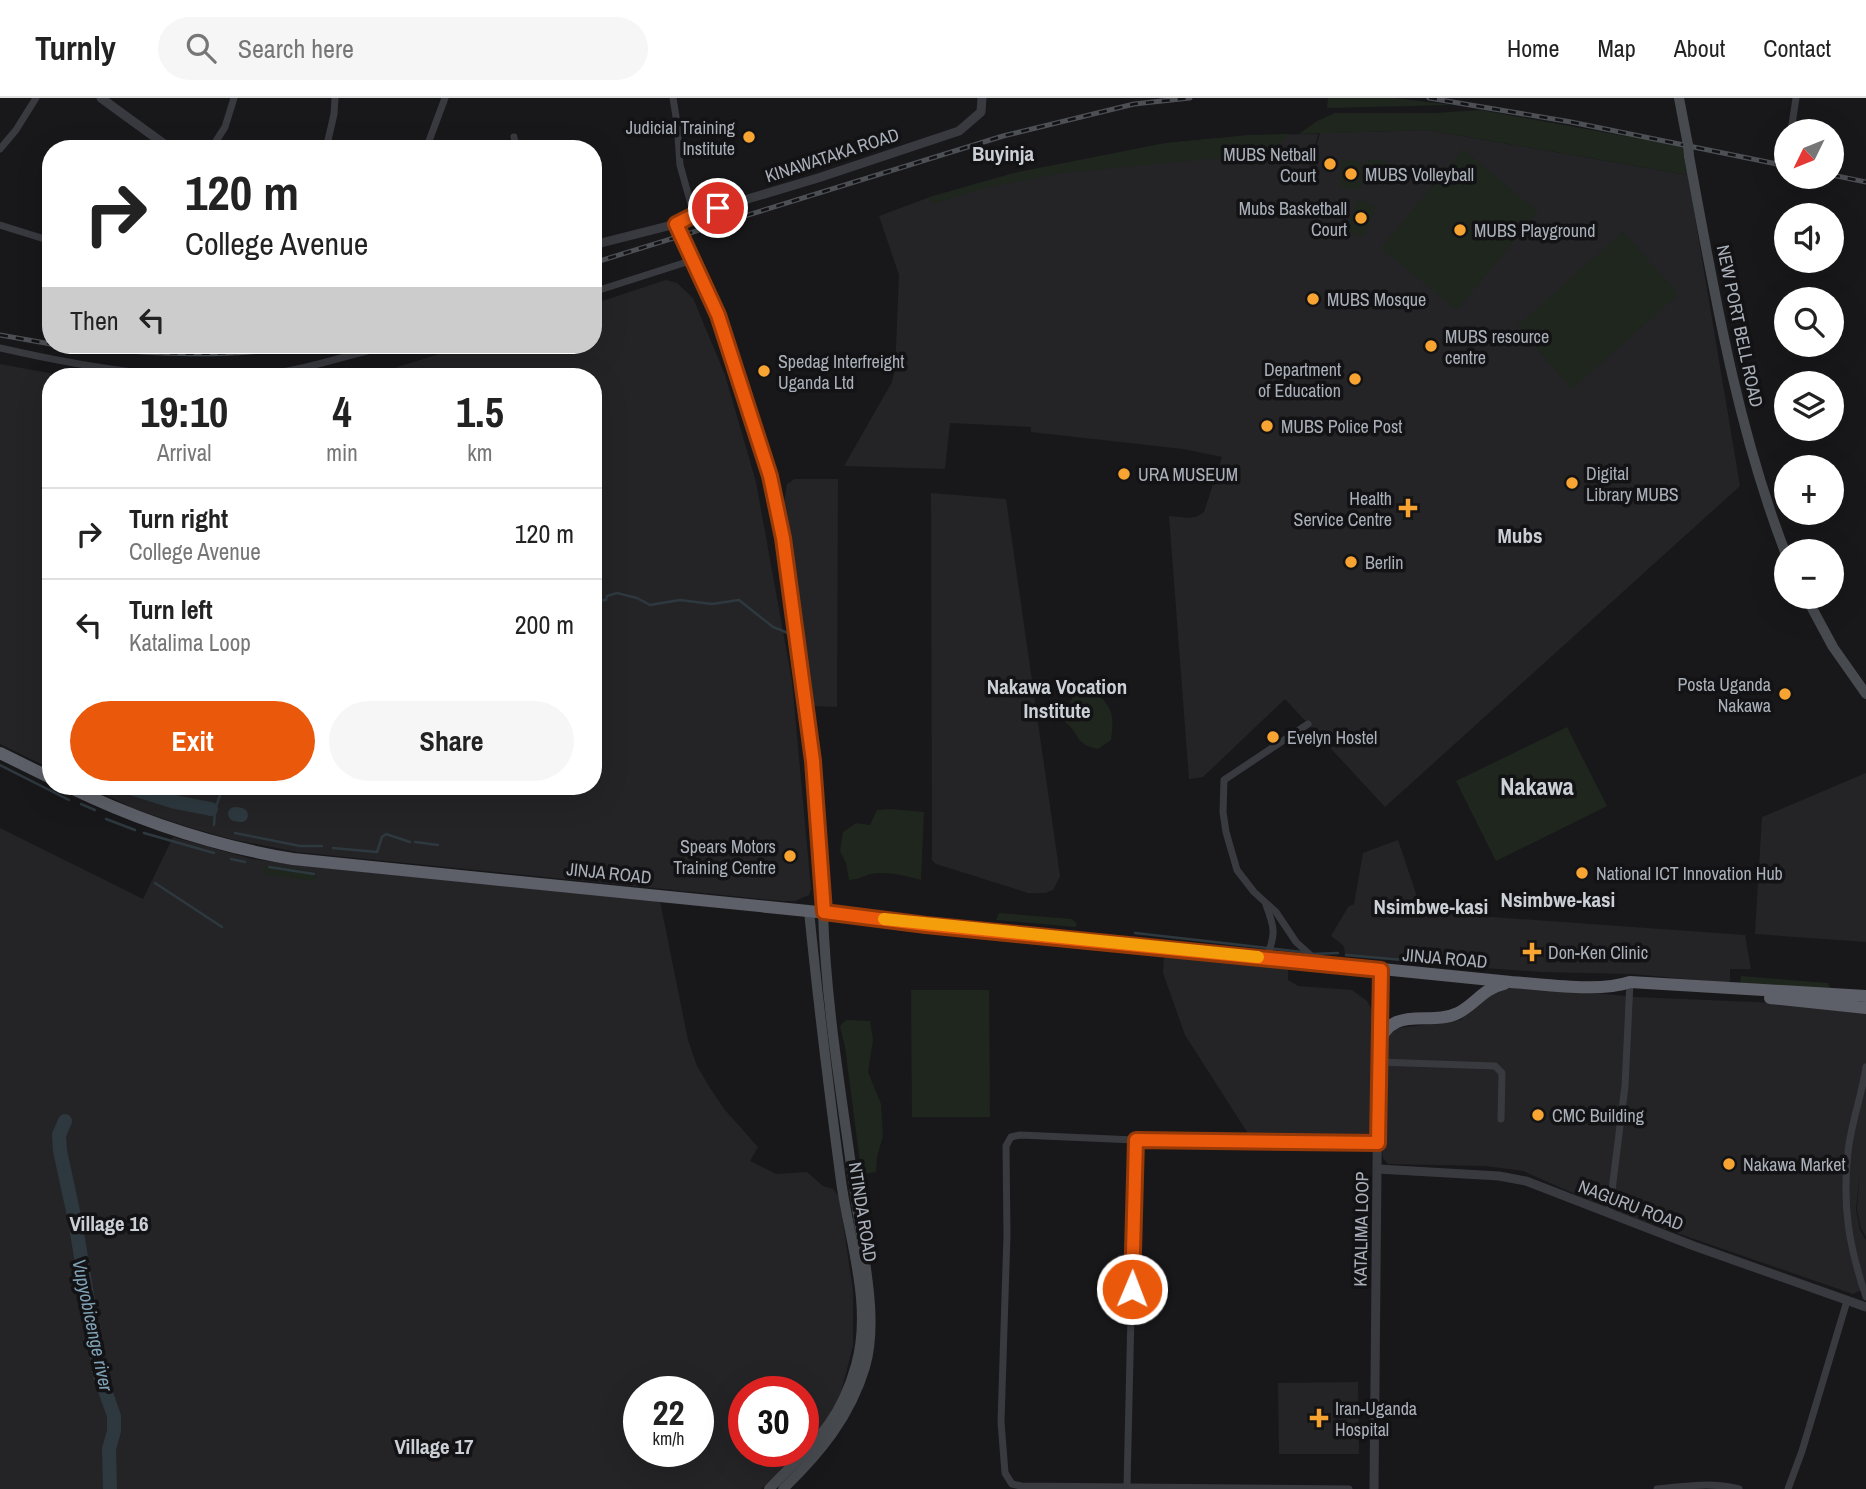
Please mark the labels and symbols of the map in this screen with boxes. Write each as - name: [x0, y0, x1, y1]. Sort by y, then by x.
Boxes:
- place label: Judicial Training Institute: [626, 115, 736, 161]
- north arrow: [1774, 119, 1844, 189]
- street label: KINAWATAKA ROAD: [762, 122, 902, 188]
- marker: Judicial Training Institute: [741, 129, 757, 145]
- district label: Buyinja: [972, 139, 1035, 168]
- place label: MUBS Netball Court: [1223, 142, 1316, 188]
- marker: MUBS Netball Court: [1322, 156, 1338, 172]
- place label: MUBS Volleyball: [1365, 162, 1474, 187]
- marker: MUBS Volleyball: [1343, 166, 1359, 182]
- pin: [688, 178, 748, 238]
- place label: Mubs Basketball Court: [1239, 196, 1347, 242]
- marker: Mubs Basketball Court: [1353, 210, 1369, 226]
- place label: MUBS Playground: [1474, 218, 1595, 243]
- marker: MUBS Playground: [1452, 222, 1468, 238]
- street label: NEW PORT BELL ROAD: [1711, 242, 1769, 410]
- place label: MUBS Mosque: [1327, 287, 1426, 312]
- marker: MUBS Mosque: [1305, 291, 1321, 307]
- place label: MUBS resource centre: [1445, 324, 1549, 370]
- marker: MUBS resource centre: [1423, 338, 1439, 354]
- place label: Spedag Interfreight Uganda Ltd: [778, 349, 904, 395]
- place label: Department of Education: [1258, 357, 1341, 403]
- marker: Spedag Interfreight Uganda Ltd: [756, 363, 772, 379]
- marker: Department of Education: [1347, 371, 1363, 387]
- place label: MUBS Police Post: [1281, 414, 1402, 439]
- marker: MUBS Police Post: [1259, 418, 1275, 434]
- place label: Digital Library MUBS: [1586, 461, 1679, 507]
- place label: URA MUSEUM: [1138, 462, 1238, 487]
- marker: URA MUSEUM: [1116, 466, 1132, 482]
- marker: Digital Library MUBS: [1564, 475, 1580, 491]
- place label: Health Service Centre: [1294, 486, 1392, 532]
- marker: Health Service Centre: [1398, 498, 1418, 518]
- district label: Mubs: [1498, 521, 1542, 550]
- place label: Berlin: [1365, 550, 1404, 575]
- marker: Berlin: [1343, 554, 1359, 570]
- district label: Nakawa Vocation Institute: [987, 672, 1127, 725]
- place label: Posta Uganda Nakawa: [1677, 672, 1771, 718]
- marker: Posta Uganda Nakawa: [1777, 686, 1793, 702]
- place label: Evelyn Hostel: [1287, 725, 1377, 750]
- marker: Evelyn Hostel: [1265, 729, 1281, 745]
- district label: Nakawa: [1500, 770, 1574, 802]
- place label: Spears Motors Training Centre: [673, 834, 776, 880]
- marker: Spears Motors Training Centre: [782, 848, 798, 864]
- street label: JINJA ROAD: [565, 856, 653, 890]
- place label: National ICT Innovation Hub: [1596, 861, 1783, 886]
- marker: National ICT Innovation Hub: [1574, 865, 1590, 881]
- district label: Nsimbwe-kasi: [1501, 885, 1615, 914]
- district label: Nsimbwe-kasi: [1374, 892, 1488, 921]
- place label: Don-Ken Clinic: [1548, 940, 1648, 965]
- street label: JINJA ROAD: [1401, 942, 1489, 974]
- marker: Don-Ken Clinic: [1522, 942, 1542, 962]
- place label: CMC Building: [1552, 1103, 1645, 1128]
- marker: CMC Building: [1530, 1107, 1546, 1123]
- place label: Nakawa Market: [1743, 1152, 1846, 1177]
- marker: Nakawa Market: [1721, 1156, 1737, 1172]
- street label: NTINDA ROAD: [843, 1160, 883, 1264]
- street label: KATALIMA LOOP: [1347, 1171, 1375, 1287]
- street label: NAGURU ROAD: [1575, 1173, 1687, 1237]
- district label: Village 16: [69, 1209, 149, 1238]
- position arrow: [1095, 1252, 1169, 1326]
- water label: Vupyobicenge river: [66, 1257, 120, 1394]
- speed limit sign: 30: [728, 1376, 819, 1467]
- place label: Iran-Uganda Hospital: [1335, 1396, 1417, 1442]
- marker: Iran-Uganda Hospital: [1309, 1408, 1329, 1428]
- district label: Village 17: [394, 1432, 474, 1461]

